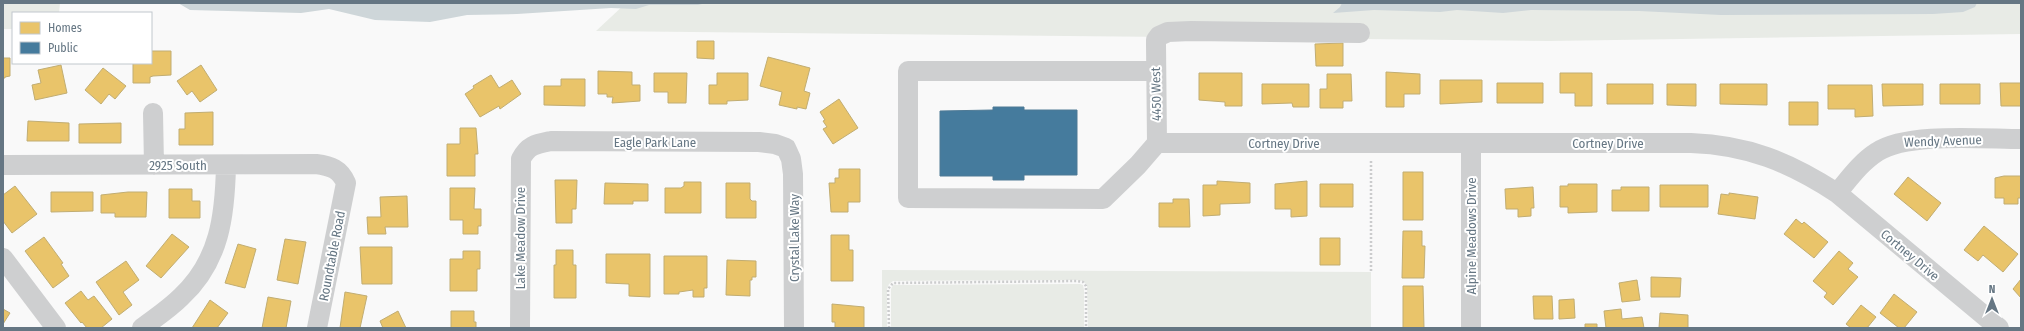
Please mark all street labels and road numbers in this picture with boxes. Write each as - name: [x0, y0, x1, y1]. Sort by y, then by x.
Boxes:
- street label: 4450 West: [1148, 66, 1164, 121]
- street label: Wendy Avenue: [1904, 132, 1982, 150]
- street label: Eagle Park Lane: [614, 135, 696, 150]
- street label: Cortney Drive: [1248, 136, 1320, 151]
- street label: Cortney Drive: [1572, 136, 1644, 151]
- street label: 2925 South: [149, 158, 207, 173]
- street label: Alpine Meadows Drive: [1464, 177, 1479, 295]
- street label: Lake Meadow Drive: [513, 187, 528, 289]
- street label: Crystal Lake Way: [787, 194, 802, 282]
- street label: Roundtable Road: [316, 210, 348, 302]
- street label: Cortney Drive: [1878, 226, 1942, 284]

